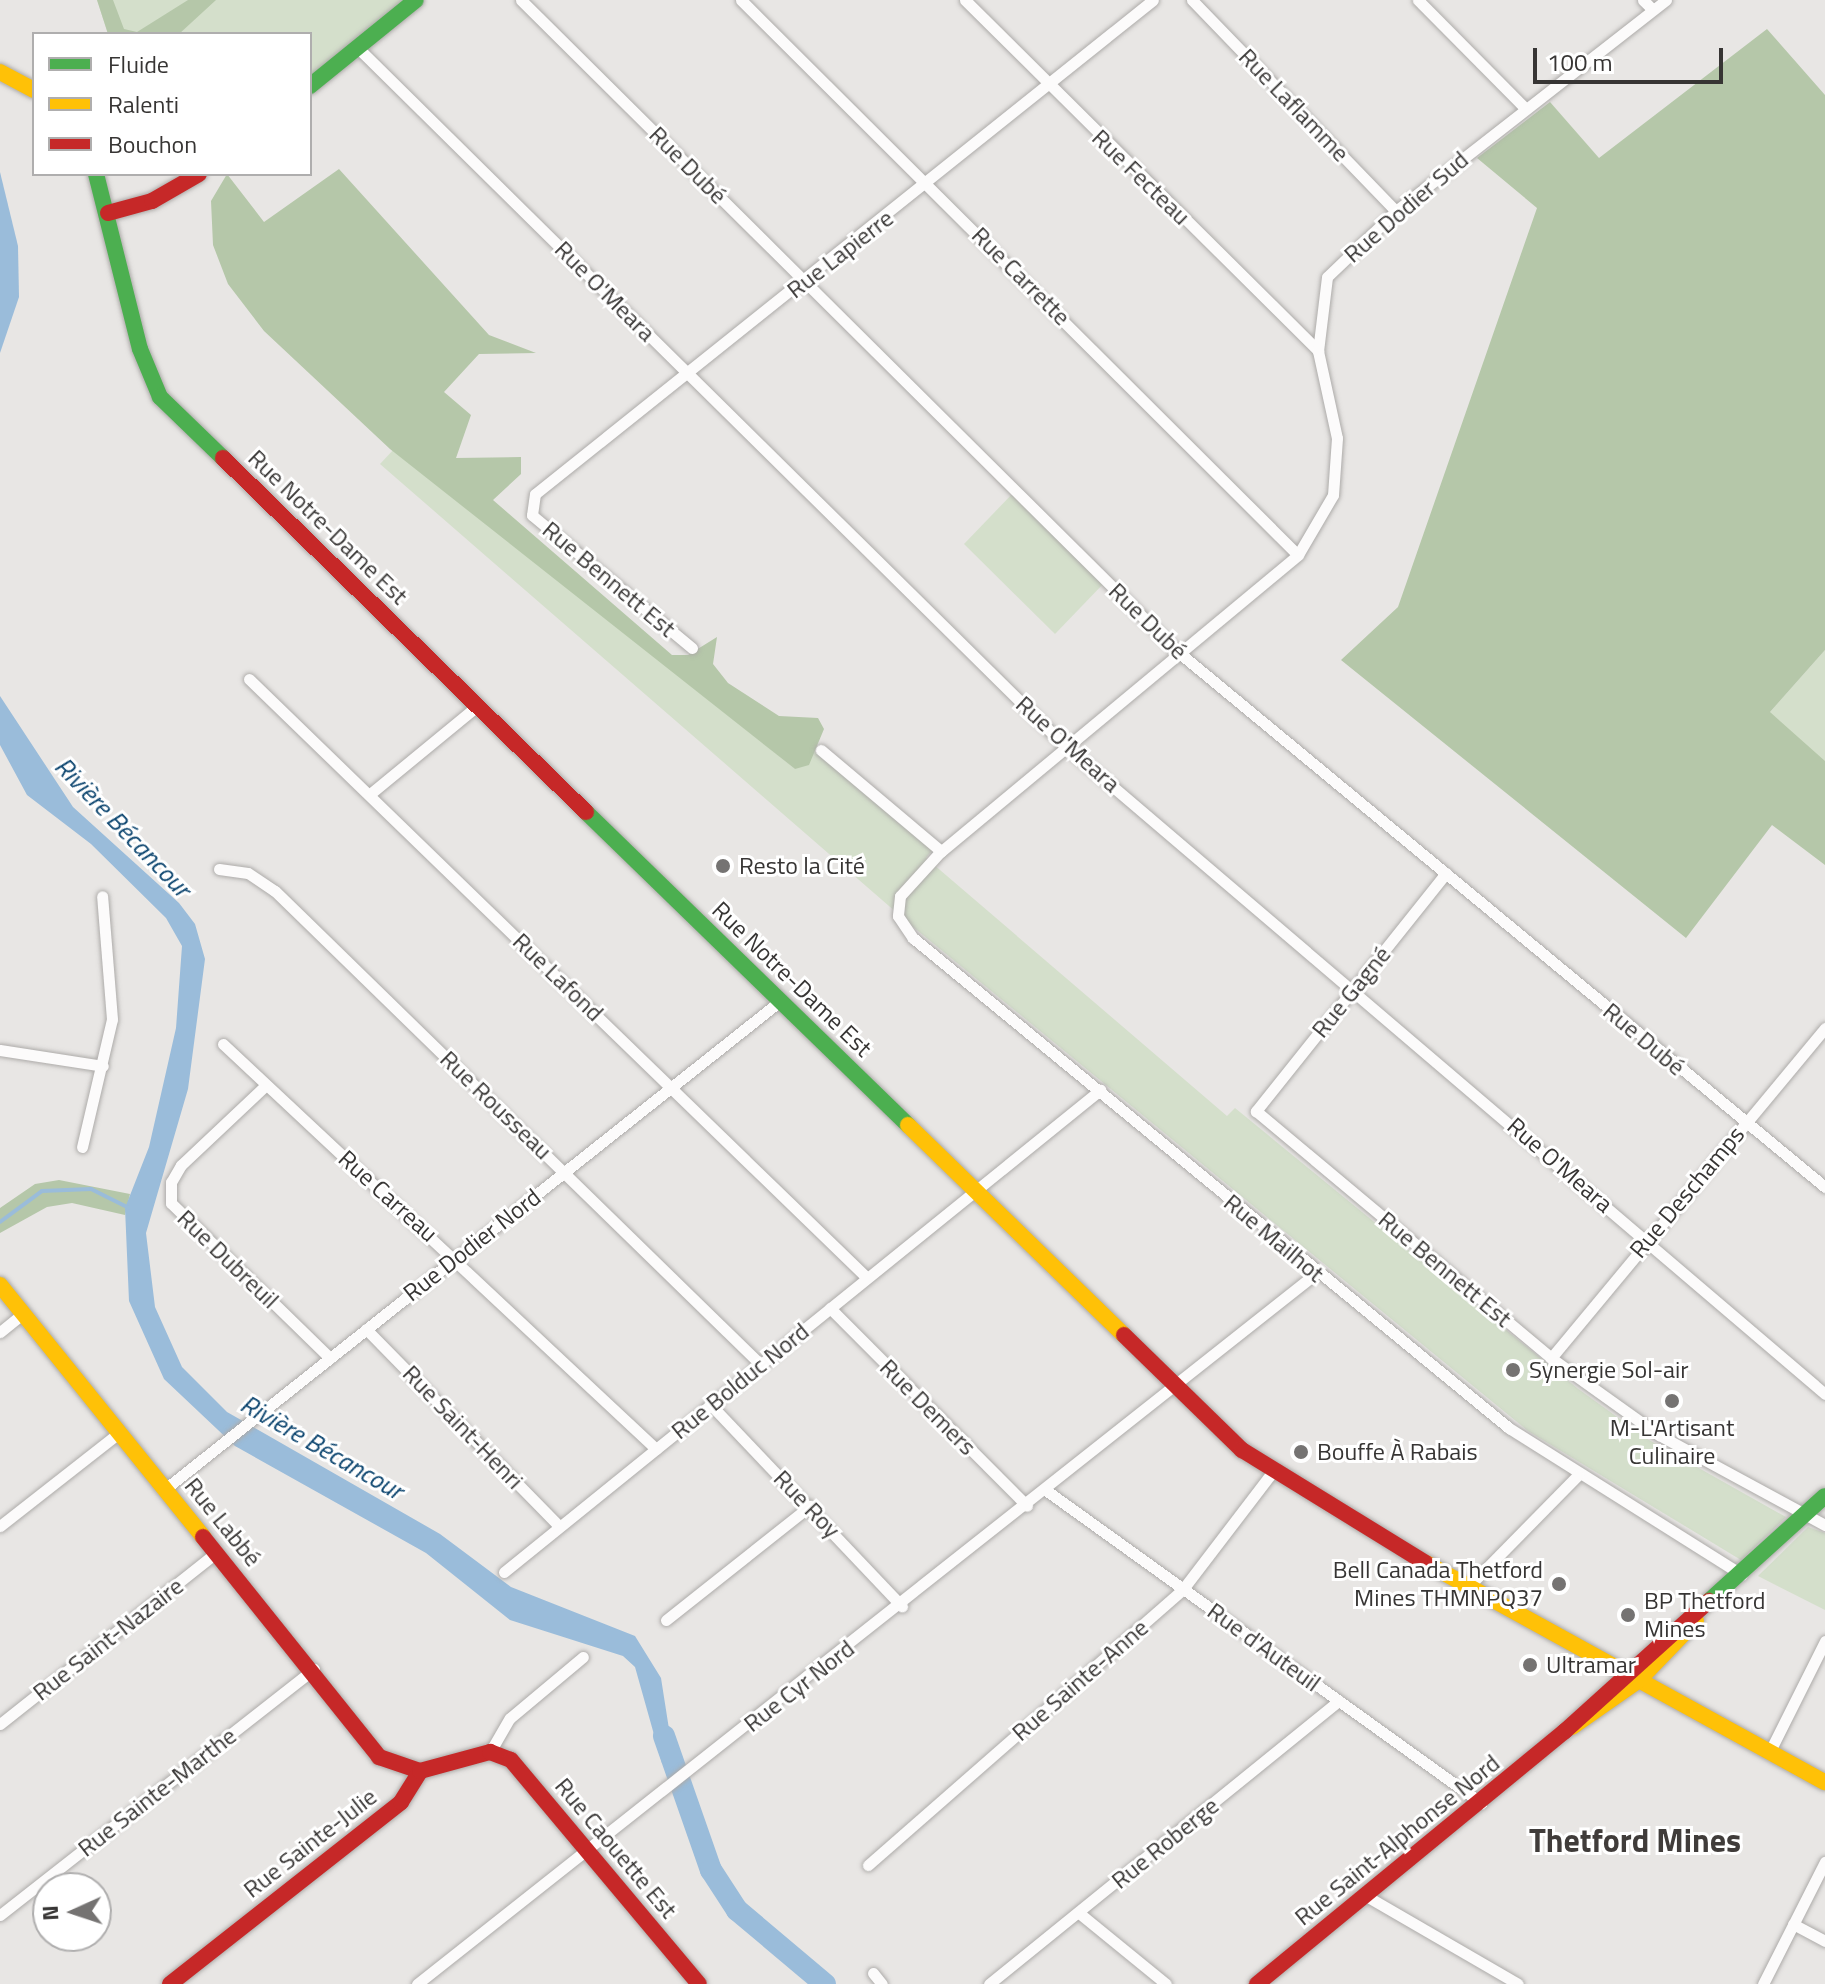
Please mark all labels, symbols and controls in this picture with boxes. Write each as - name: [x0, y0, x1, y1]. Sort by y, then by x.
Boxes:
- legend: [32, 32, 312, 176]
- scale bar: [1537, 32, 1727, 82]
- street label: Rue Laflamme: [1233, 42, 1355, 168]
- text: 100 m: [1547, 44, 1613, 80]
- text: Fluide: [108, 46, 169, 82]
- text: Ralenti: [108, 86, 179, 122]
- street label: Rue Dubé: [643, 120, 733, 210]
- street label: Rue Fecteau: [1086, 123, 1196, 231]
- text: Bouchon: [108, 126, 197, 162]
- street label: Rue Dodier Sud: [1338, 145, 1474, 269]
- street label: Rue Lapierre: [781, 204, 899, 304]
- street label: Rue Carrette: [966, 221, 1076, 331]
- street label: Rue O'Meara: [549, 235, 661, 347]
- street label: Rue Notre-Dame Est: [242, 444, 414, 610]
- street label: Rue Bennett Est: [537, 515, 681, 643]
- street label: Rue Dubé: [1103, 577, 1193, 665]
- street label: Rue O'Meara: [1010, 690, 1126, 798]
- water label: Rivière Bécancour: [48, 751, 198, 903]
- place label: Resto la Cité: [739, 852, 865, 880]
- marker: Resto la Cité: [714, 857, 732, 875]
- street label: Rue Notre-Dame Est: [706, 896, 878, 1062]
- street label: Rue Lafond: [507, 927, 609, 1027]
- street label: Rue Gagné: [1306, 941, 1396, 1043]
- street label: Rue Dubé: [1597, 997, 1691, 1081]
- street label: Rue Rousseau: [434, 1045, 558, 1165]
- street label: Rue O'Meara: [1501, 1111, 1619, 1219]
- street label: Rue Deschamps: [1624, 1120, 1750, 1264]
- street label: Rue Carreau: [333, 1144, 443, 1248]
- street label: Rue Dodier Nord: [398, 1183, 546, 1307]
- street label: Rue Mailhot: [1218, 1188, 1330, 1288]
- street label: Rue Dubreuil: [171, 1204, 285, 1314]
- street label: Rue Bennett Est: [1373, 1205, 1517, 1333]
- street label: Rue Bolduc Nord: [665, 1317, 815, 1445]
- street label: Rue Demers: [874, 1353, 982, 1461]
- place label: Synergie Sol-air: [1529, 1356, 1689, 1384]
- street label: Rue Saint-Henri: [397, 1359, 529, 1495]
- marker: Synergie Sol-air: [1504, 1361, 1522, 1379]
- water label: Rivière Bécancour: [235, 1388, 409, 1506]
- marker: M-L'Artisant Culinaire: [1663, 1392, 1681, 1410]
- place label: M-L'Artisant Culinaire: [1610, 1414, 1734, 1470]
- place label: Bouffe À Rabais: [1317, 1438, 1478, 1466]
- marker: Bouffe À Rabais: [1292, 1443, 1310, 1461]
- street label: Rue Roy: [768, 1464, 846, 1544]
- street label: Rue Labbé: [179, 1472, 267, 1572]
- place label: Bell Canada Thetford Mines THMNPQ37: [1333, 1556, 1543, 1612]
- street label: Rue Saint-Nazaire: [27, 1571, 189, 1707]
- marker: Bell Canada Thetford Mines THMNPQ37: [1550, 1575, 1568, 1593]
- place label: BP Thetford Mines: [1644, 1587, 1765, 1643]
- street label: Rue d'Auteuil: [1202, 1596, 1326, 1698]
- marker: BP Thetford Mines: [1619, 1606, 1637, 1624]
- street label: Rue Sainte-Anne: [1006, 1613, 1154, 1747]
- street label: Rue Cyr Nord: [738, 1634, 860, 1738]
- place label: Ultramar: [1546, 1651, 1636, 1679]
- marker: Ultramar: [1521, 1656, 1539, 1674]
- street label: Rue Sainte-Marthe: [72, 1721, 242, 1863]
- street label: Rue Saint-Alphonse Nord: [1289, 1749, 1505, 1931]
- street label: Rue Caouette Est: [549, 1772, 683, 1924]
- street label: Rue Sainte-Julie: [238, 1782, 382, 1904]
- street label: Rue Roberge: [1106, 1791, 1224, 1895]
- district label: Thetford Mines: [1529, 1821, 1741, 1859]
- north arrow: [32, 1872, 112, 1952]
- text: N: [33, 1905, 67, 1922]

